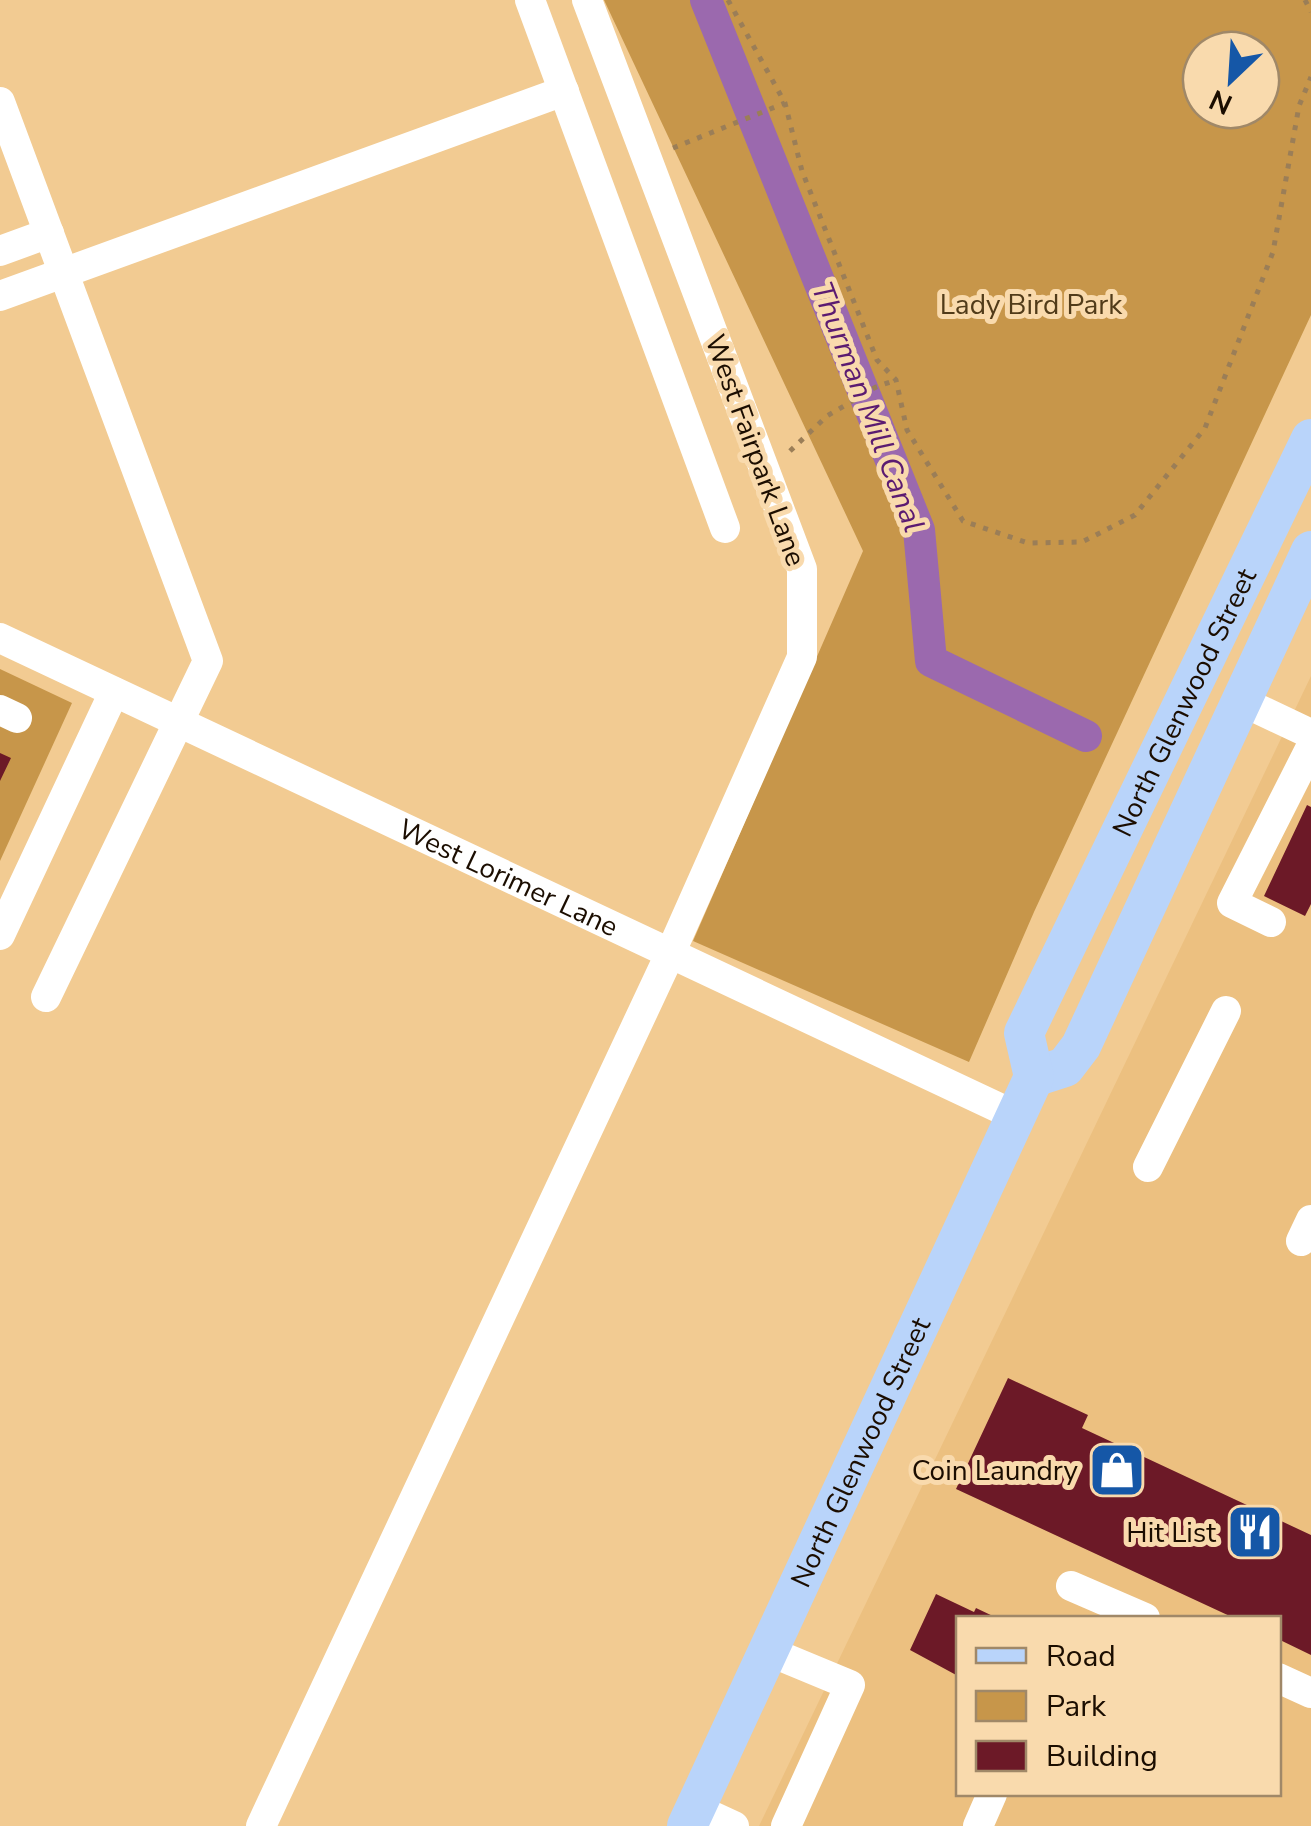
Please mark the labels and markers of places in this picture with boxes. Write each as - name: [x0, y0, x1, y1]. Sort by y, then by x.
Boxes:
- shop icon: Coin Laundry: [1087, 1440, 1147, 1500]
- place label: Coin Laundry: [912, 1452, 1079, 1490]
- restaurant icon: Hit List: [1225, 1502, 1285, 1562]
- place label: Hit List: [1126, 1514, 1216, 1552]

